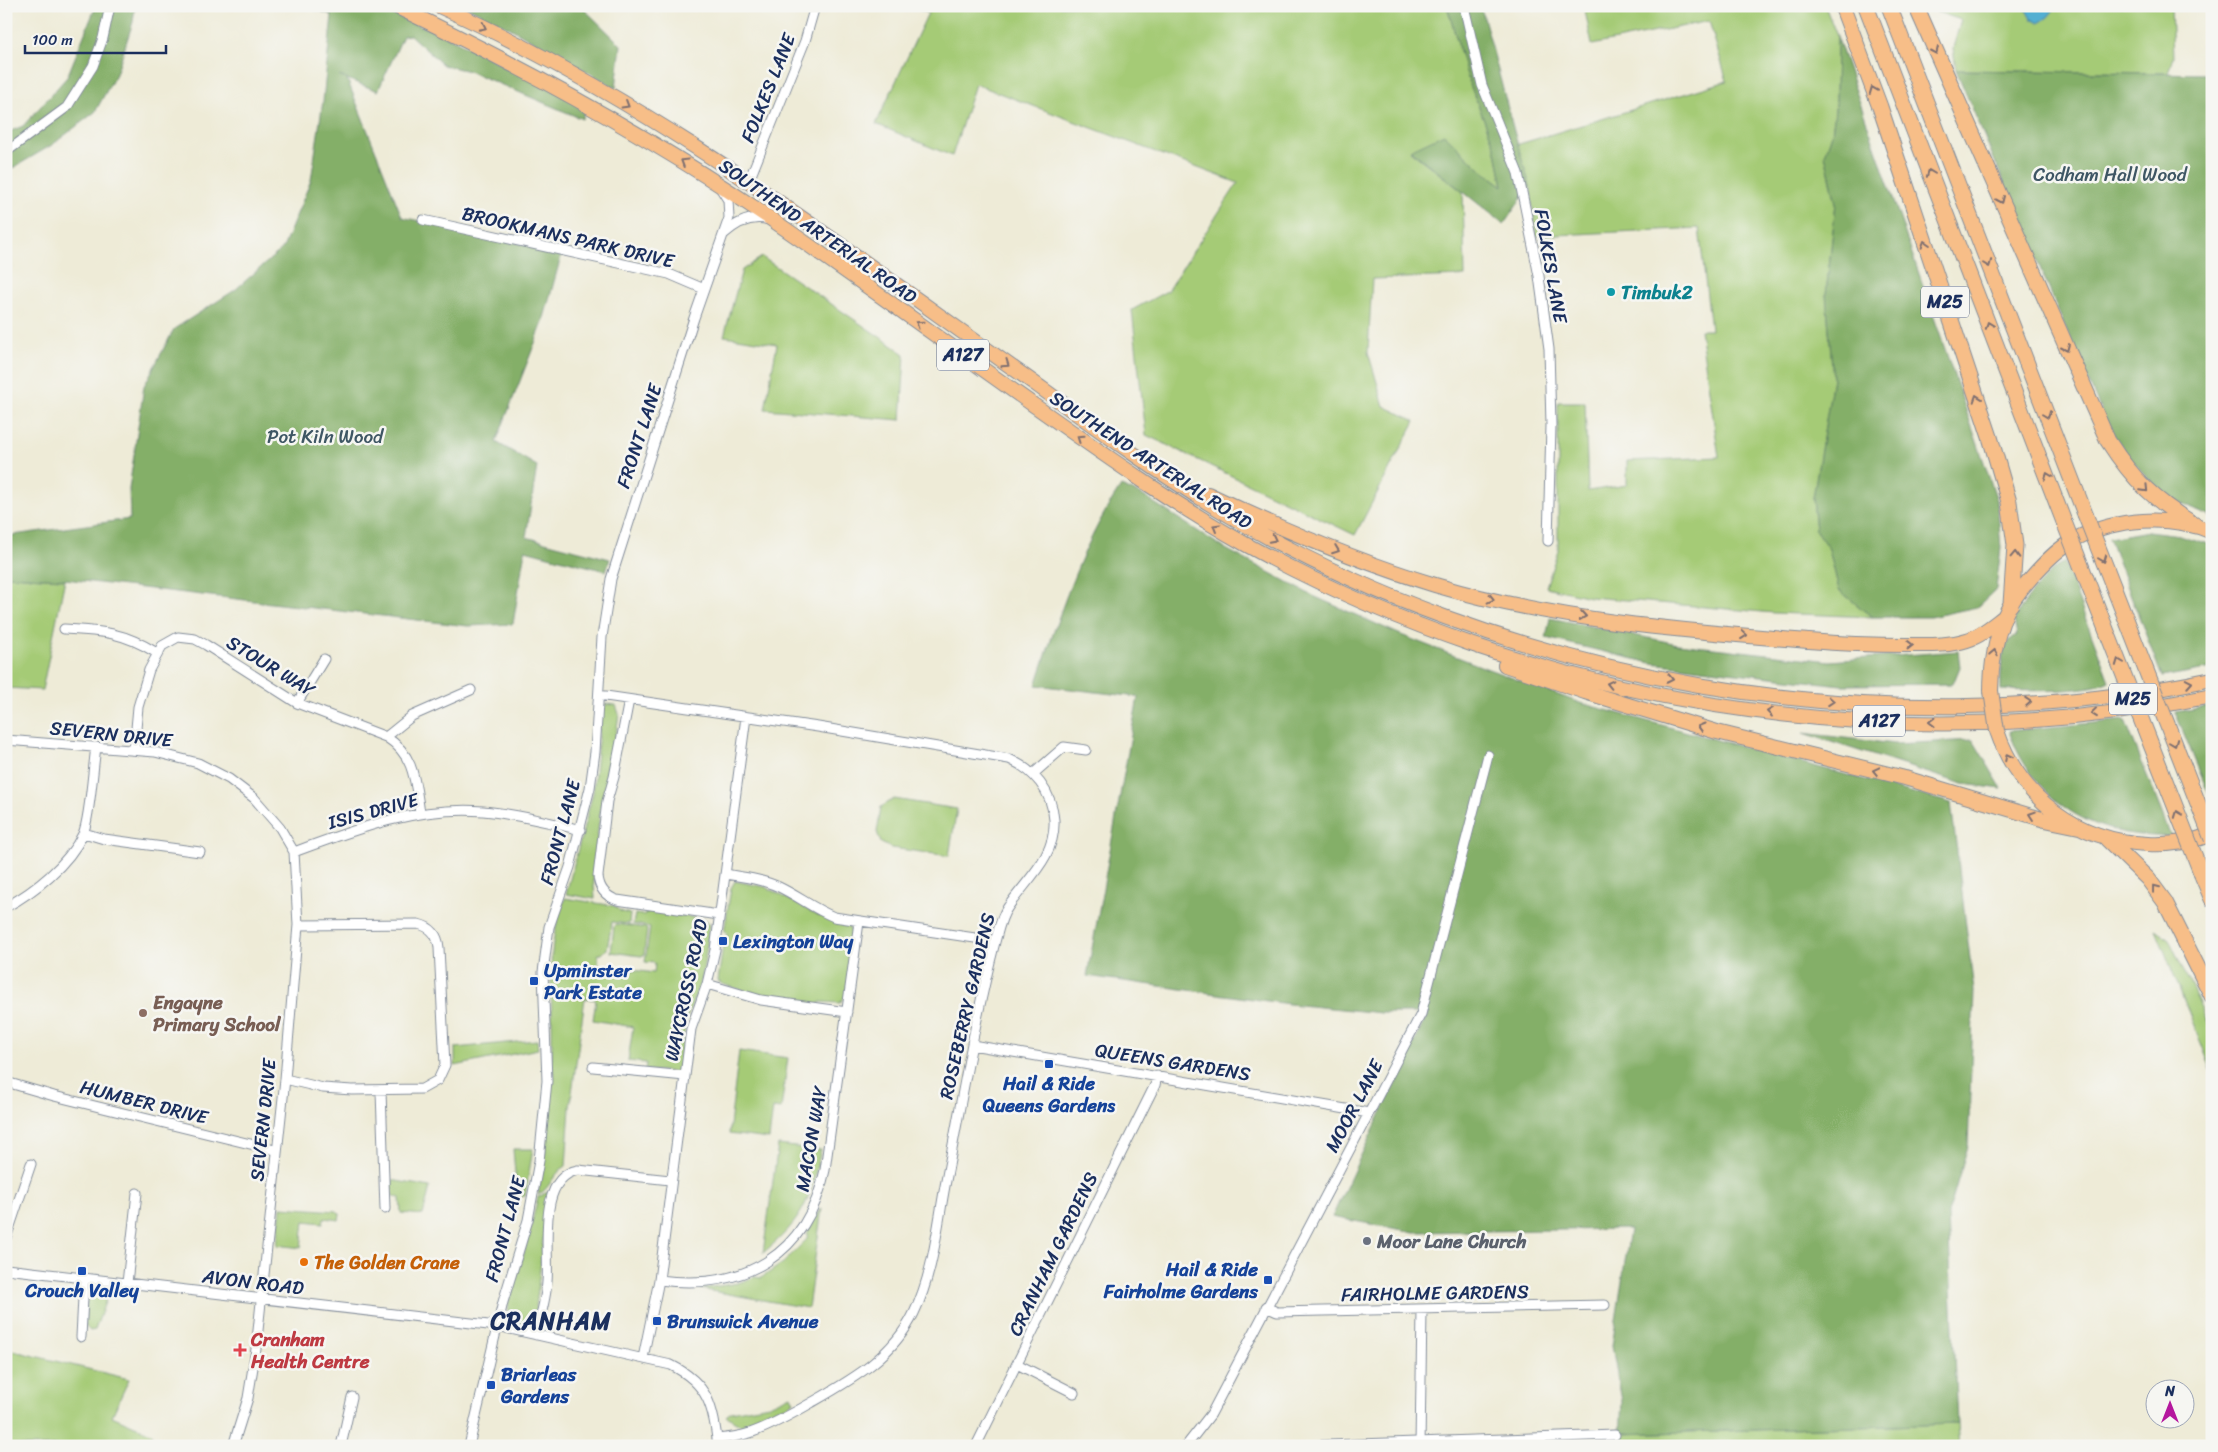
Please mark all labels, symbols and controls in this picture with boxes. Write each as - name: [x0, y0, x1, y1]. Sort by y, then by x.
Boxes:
- one-way arrow: [478, 21, 487, 31]
- scale bar: [25, 22, 166, 54]
- text: 100 m: [32, 27, 73, 53]
- street label: FOLKES LANE: [731, 27, 805, 148]
- one-way arrow: [1929, 46, 1940, 55]
- one-way arrow: [1869, 86, 1879, 95]
- one-way arrow: [620, 99, 629, 109]
- street label: SOUTHEND ARTERIAL ROAD: [712, 150, 925, 313]
- one-way arrow: [680, 158, 689, 168]
- park label: Codham Hall Wood: [2033, 158, 2189, 191]
- one-way arrow: [1926, 169, 1937, 178]
- one-way arrow: [1994, 195, 2005, 204]
- street label: BROOKMANS PARK DRIVE: [459, 197, 679, 278]
- street label: FOLKES LANE: [1525, 206, 1578, 327]
- one-way arrow: [1921, 241, 1931, 249]
- one-way arrow: [1982, 259, 1993, 268]
- place label: Timbuk2: [1621, 276, 1693, 309]
- marker: Timbuk2: [1605, 286, 1617, 298]
- road number: M25: [1921, 286, 1969, 318]
- one-way arrow: [915, 320, 924, 330]
- one-way arrow: [1985, 321, 1995, 330]
- road number: A127: [937, 340, 989, 370]
- one-way arrow: [2060, 343, 2071, 352]
- one-way arrow: [1000, 358, 1010, 367]
- street label: FRONT LANE: [607, 378, 672, 493]
- street label: SOUTHEND ARTERIAL ROAD: [1043, 382, 1260, 539]
- one-way arrow: [1973, 395, 1983, 403]
- one-way arrow: [2041, 411, 2051, 419]
- park label: Pot Kiln Wood: [267, 420, 385, 453]
- one-way arrow: [1076, 435, 1086, 444]
- one-way arrow: [2043, 472, 2054, 481]
- one-way arrow: [2139, 484, 2148, 493]
- one-way arrow: [1212, 523, 1221, 533]
- one-way arrow: [1268, 533, 1277, 543]
- one-way arrow: [1331, 544, 1340, 554]
- one-way arrow: [2010, 551, 2020, 559]
- one-way arrow: [2097, 555, 2107, 563]
- one-way arrow: [1487, 593, 1496, 604]
- one-way arrow: [1579, 611, 1587, 621]
- street label: STOUR WAY: [220, 626, 323, 706]
- one-way arrow: [1741, 630, 1749, 641]
- one-way arrow: [1906, 640, 1914, 650]
- one-way arrow: [1989, 648, 1999, 657]
- one-way arrow: [2115, 658, 2125, 667]
- one-way arrow: [1665, 674, 1674, 684]
- one-way arrow: [1606, 679, 1615, 690]
- one-way arrow: [2185, 679, 2194, 689]
- road number: M25: [2109, 684, 2157, 714]
- one-way arrow: [1827, 696, 1835, 707]
- one-way arrow: [2024, 697, 2032, 708]
- road number: A127: [1853, 706, 1905, 736]
- one-way arrow: [1766, 707, 1774, 718]
- one-way arrow: [2090, 707, 2098, 718]
- street label: SEVERN DRIVE: [48, 711, 175, 757]
- one-way arrow: [1928, 717, 1936, 727]
- one-way arrow: [1697, 722, 1706, 732]
- one-way arrow: [2169, 739, 2179, 747]
- one-way arrow: [2004, 754, 2014, 763]
- one-way arrow: [1871, 766, 1880, 777]
- street label: FRONT LANE: [530, 774, 590, 888]
- street label: ISIS DRIVE: [323, 783, 423, 839]
- one-way arrow: [2174, 810, 2184, 819]
- one-way arrow: [2028, 811, 2036, 821]
- one-way arrow: [2153, 885, 2161, 894]
- street label: ROSEBERRY GARDENS: [930, 909, 1005, 1102]
- street label: WAYCROSS ROAD: [655, 915, 717, 1064]
- place label: Lexington Way: [733, 925, 854, 958]
- marker: Lexington Way: [717, 935, 729, 947]
- place label: Upminster Park Estate: [544, 954, 642, 1009]
- marker: Upminster Park Estate: [528, 975, 540, 987]
- place label: Engayne Primary School: [153, 986, 282, 1041]
- marker: Engayne Primary School: [137, 1007, 149, 1019]
- street label: QUEENS GARDENS: [1093, 1033, 1253, 1091]
- street label: MOOR LANE: [1316, 1052, 1393, 1159]
- street label: SEVERN DRIVE: [240, 1056, 286, 1183]
- marker: Hail & Ride Queens Gardens: [1043, 1058, 1055, 1070]
- place label: Hail & Ride Queens Gardens: [983, 1067, 1116, 1122]
- street label: HUMBER DRIVE: [77, 1070, 213, 1134]
- street label: MACON WAY: [786, 1082, 837, 1194]
- street label: CRANHAM GARDENS: [999, 1166, 1107, 1342]
- street label: FRONT LANE: [475, 1171, 535, 1285]
- place label: Moor Lane Church: [1376, 1225, 1527, 1258]
- marker: Moor Lane Church: [1361, 1235, 1373, 1247]
- place label: The Golden Crane: [314, 1246, 460, 1279]
- place label: Hail & Ride Fairholme Gardens: [1103, 1253, 1259, 1308]
- marker: The Golden Crane: [298, 1256, 310, 1268]
- street label: AVON ROAD: [199, 1259, 306, 1305]
- marker: Crouch Valley: [76, 1265, 88, 1277]
- place label: Crouch Valley: [24, 1274, 140, 1307]
- marker: Hail & Ride Fairholme Gardens: [1262, 1274, 1274, 1286]
- street label: FAIRHOLME GARDENS: [1341, 1275, 1529, 1311]
- district label: CRANHAM: [489, 1300, 612, 1342]
- place label: Brunswick Avenue: [667, 1305, 819, 1338]
- marker: Brunswick Avenue: [651, 1315, 663, 1327]
- place label: Cranham Health Centre: [250, 1323, 370, 1378]
- marker: Cranham Health Centre: [233, 1343, 247, 1357]
- place label: Briarleas Gardens: [500, 1358, 577, 1413]
- marker: Briarleas Gardens: [485, 1379, 497, 1391]
- text: N: [2164, 1379, 2175, 1404]
- north arrow: [2146, 1380, 2196, 1430]

